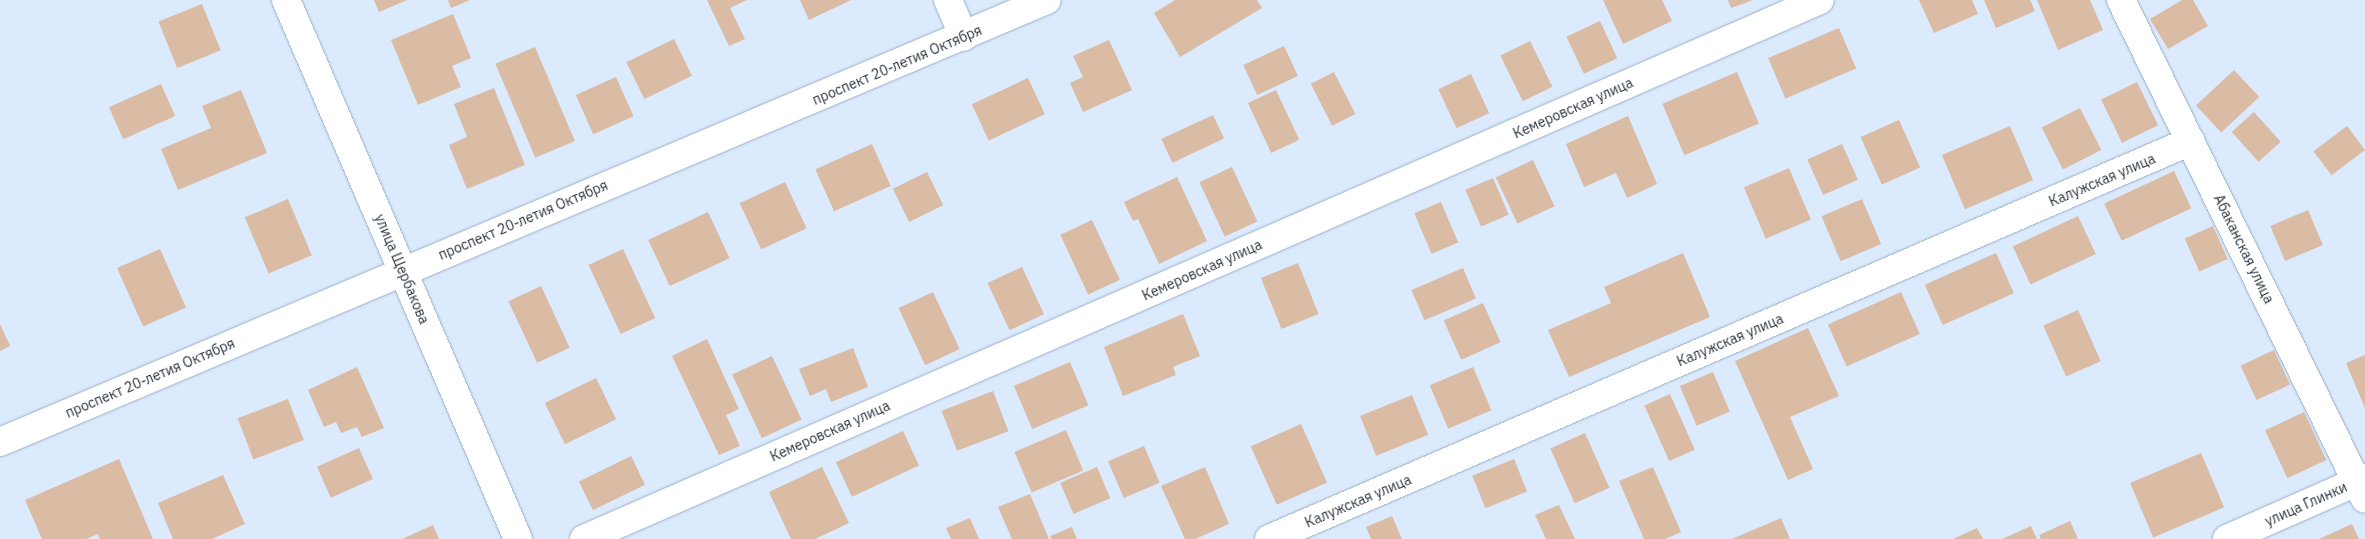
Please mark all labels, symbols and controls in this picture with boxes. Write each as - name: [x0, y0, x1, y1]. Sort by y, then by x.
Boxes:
- street label: проспект 20-летия Октября: [810, 22, 984, 108]
- street label: Кемеровская улица: [1510, 74, 1636, 142]
- street label: Калужская улица: [2046, 150, 2158, 210]
- street label: проспект 20-летия Октября: [436, 177, 610, 263]
- street label: Абаканская улица: [2210, 192, 2278, 306]
- street label: улица Щербакова: [371, 212, 433, 326]
- street label: Кемеровская улица: [1139, 236, 1265, 304]
- street label: Калужская улица: [1674, 310, 1786, 370]
- street label: проспект 20-летия Октября: [63, 335, 237, 421]
- street label: Кемеровская улица: [767, 397, 893, 465]
- street label: Калужская улица: [1302, 471, 1414, 531]
- street label: улица Глинки: [2262, 478, 2350, 530]

